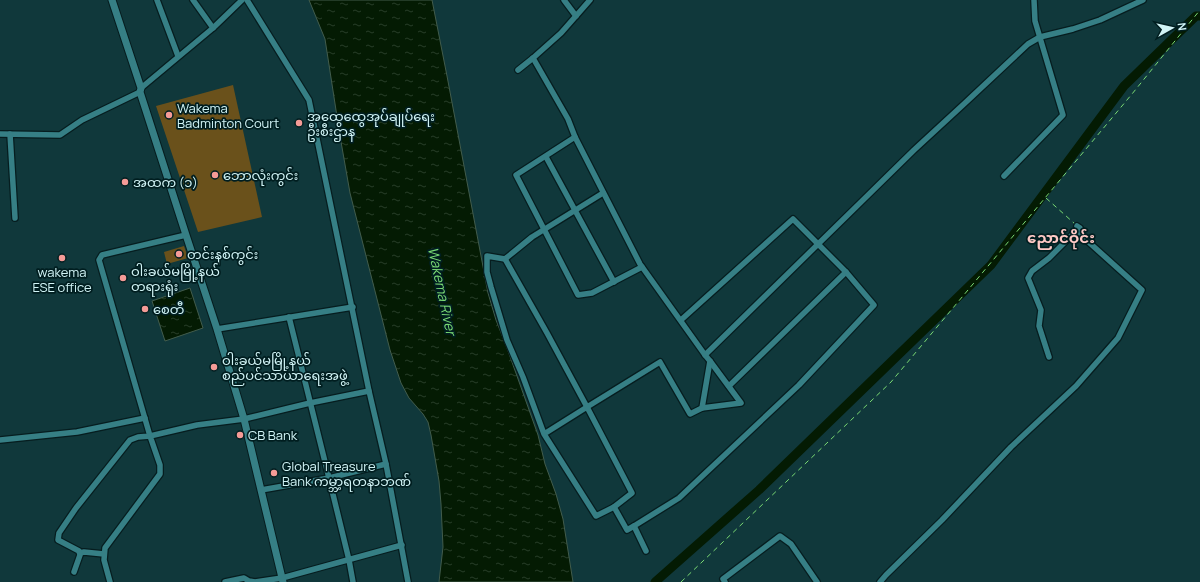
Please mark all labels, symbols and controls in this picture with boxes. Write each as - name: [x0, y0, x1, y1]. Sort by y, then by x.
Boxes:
- north arrow: [1152, 8, 1192, 48]
- text: N: [1174, 22, 1190, 32]
- place label: Wakema Badminton Court: [177, 99, 279, 132]
- place label: အထွေထွေအုပ်ချုပ်ရေး ဦးစီးဌာန: [307, 107, 435, 142]
- marker: Wakema Badminton Court: [164, 110, 174, 120]
- marker: အထွေထွေအုပ်ချုပ်ရေး ဦးစီးဌာန: [294, 118, 304, 128]
- place label: ဘောလုံးကွင်း: [223, 166, 298, 186]
- marker: ဘောလုံးကွင်း: [210, 170, 220, 180]
- place label: အထက (၁): [133, 173, 198, 191]
- marker: အထက (၁): [120, 177, 130, 187]
- district label: ညောင်ဝိုင်း: [1027, 227, 1095, 250]
- place label: တင်းနစ်ကွင်း: [187, 245, 258, 265]
- water label: Wakema River: [424, 245, 462, 339]
- marker: တင်းနစ်ကွင်း: [174, 249, 184, 259]
- marker: wakema ESE office: [57, 253, 67, 263]
- place label: ဝါးခယ်မမြို့နယ် တရားရုံး: [131, 262, 220, 297]
- place label: wakema ESE office: [32, 263, 92, 296]
- marker: ဝါးခယ်မမြို့နယ် တရားရုံး: [118, 273, 128, 283]
- place label: စေတီ: [153, 300, 184, 318]
- marker: စေတီ: [140, 304, 150, 314]
- place label: ဝါးခယ်မမြို့နယ် စည်ပင်သာယာရေးအဖွဲ့: [222, 351, 349, 386]
- marker: ဝါးခယ်မမြို့နယ် စည်ပင်သာယာရေးအဖွဲ့: [209, 362, 219, 372]
- place label: CB Bank: [248, 426, 298, 444]
- marker: CB Bank: [235, 430, 245, 440]
- place label: Global Treasure Bank ကမ္ဘာ့ရတနာဘဏ်: [282, 457, 411, 492]
- marker: Global Treasure Bank ကမ္ဘာ့ရတနာဘဏ်: [269, 468, 279, 478]

